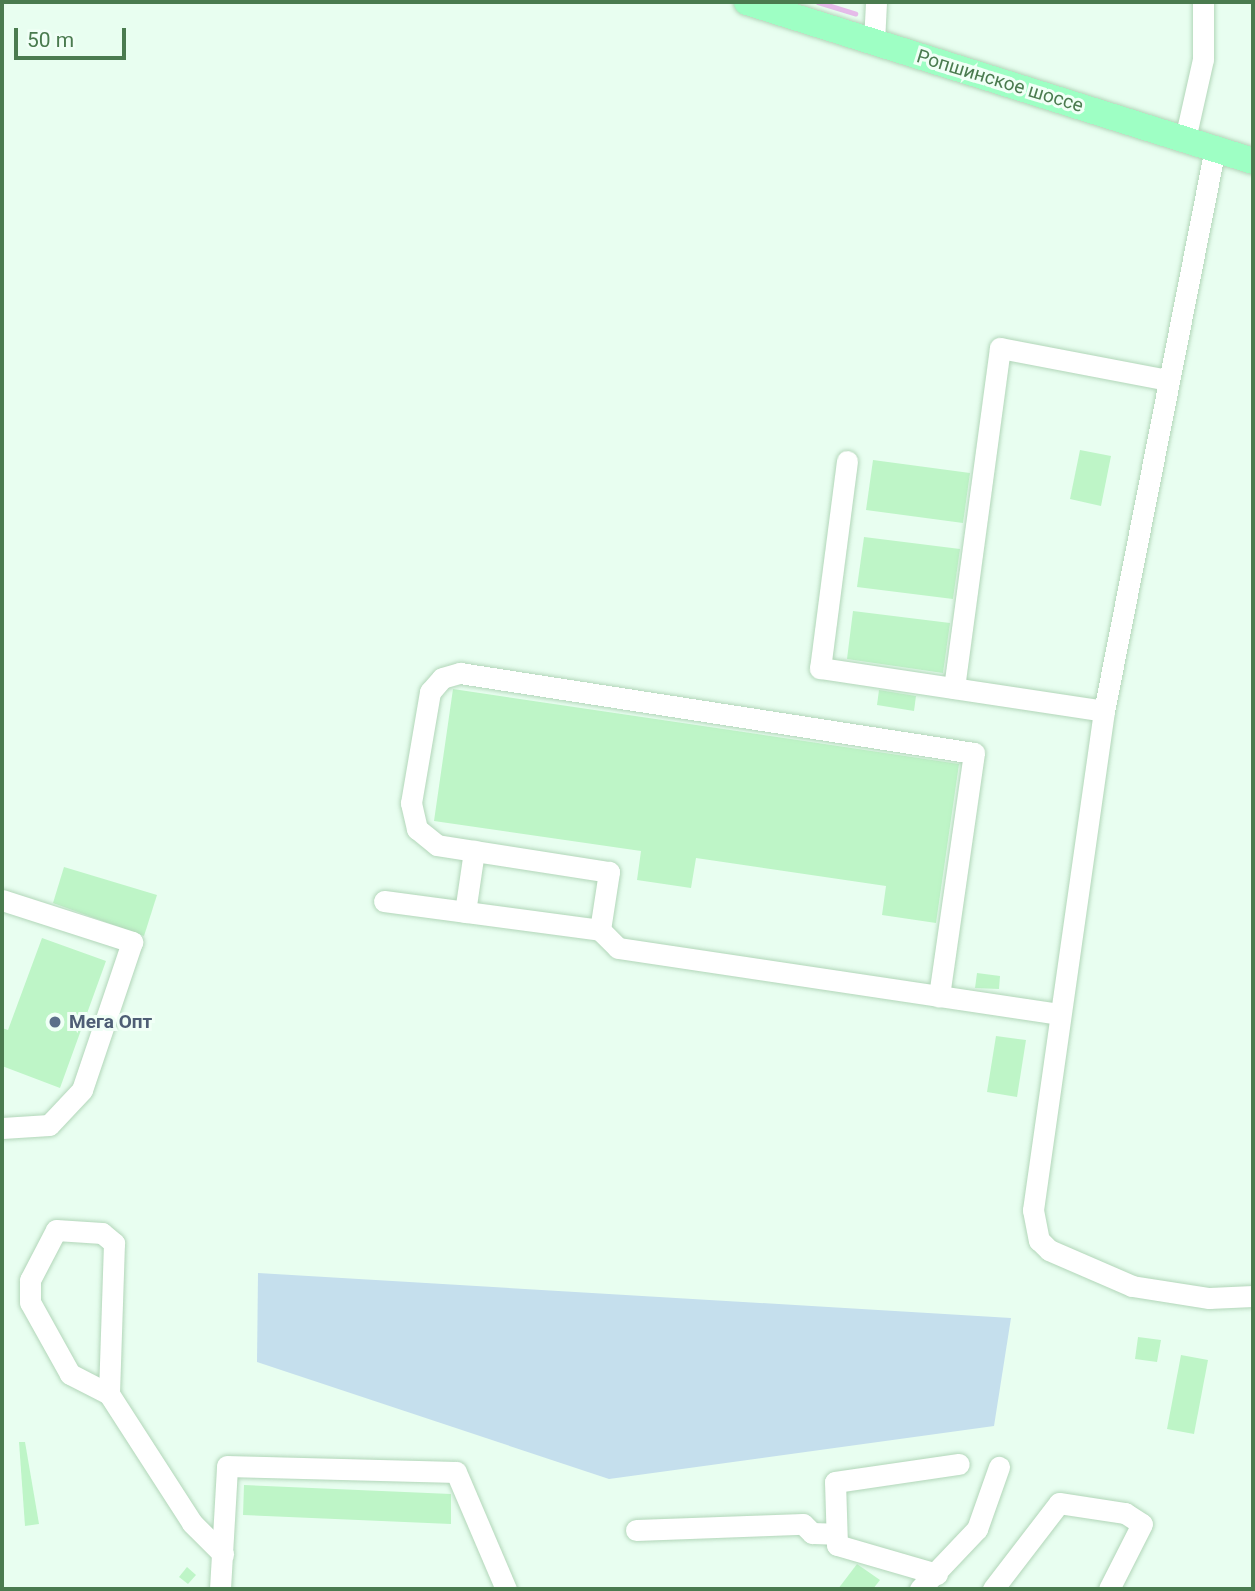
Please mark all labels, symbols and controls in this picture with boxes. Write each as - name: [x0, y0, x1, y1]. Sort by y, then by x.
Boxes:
- scale bar: [18, 14, 130, 58]
- text: 50 m: [27, 28, 74, 52]
- street label: Ропшинское шоссе: [914, 45, 1086, 117]
- place label: Мега Опт: [69, 1011, 152, 1033]
- marker: Мега Опт: [47, 1014, 63, 1030]

